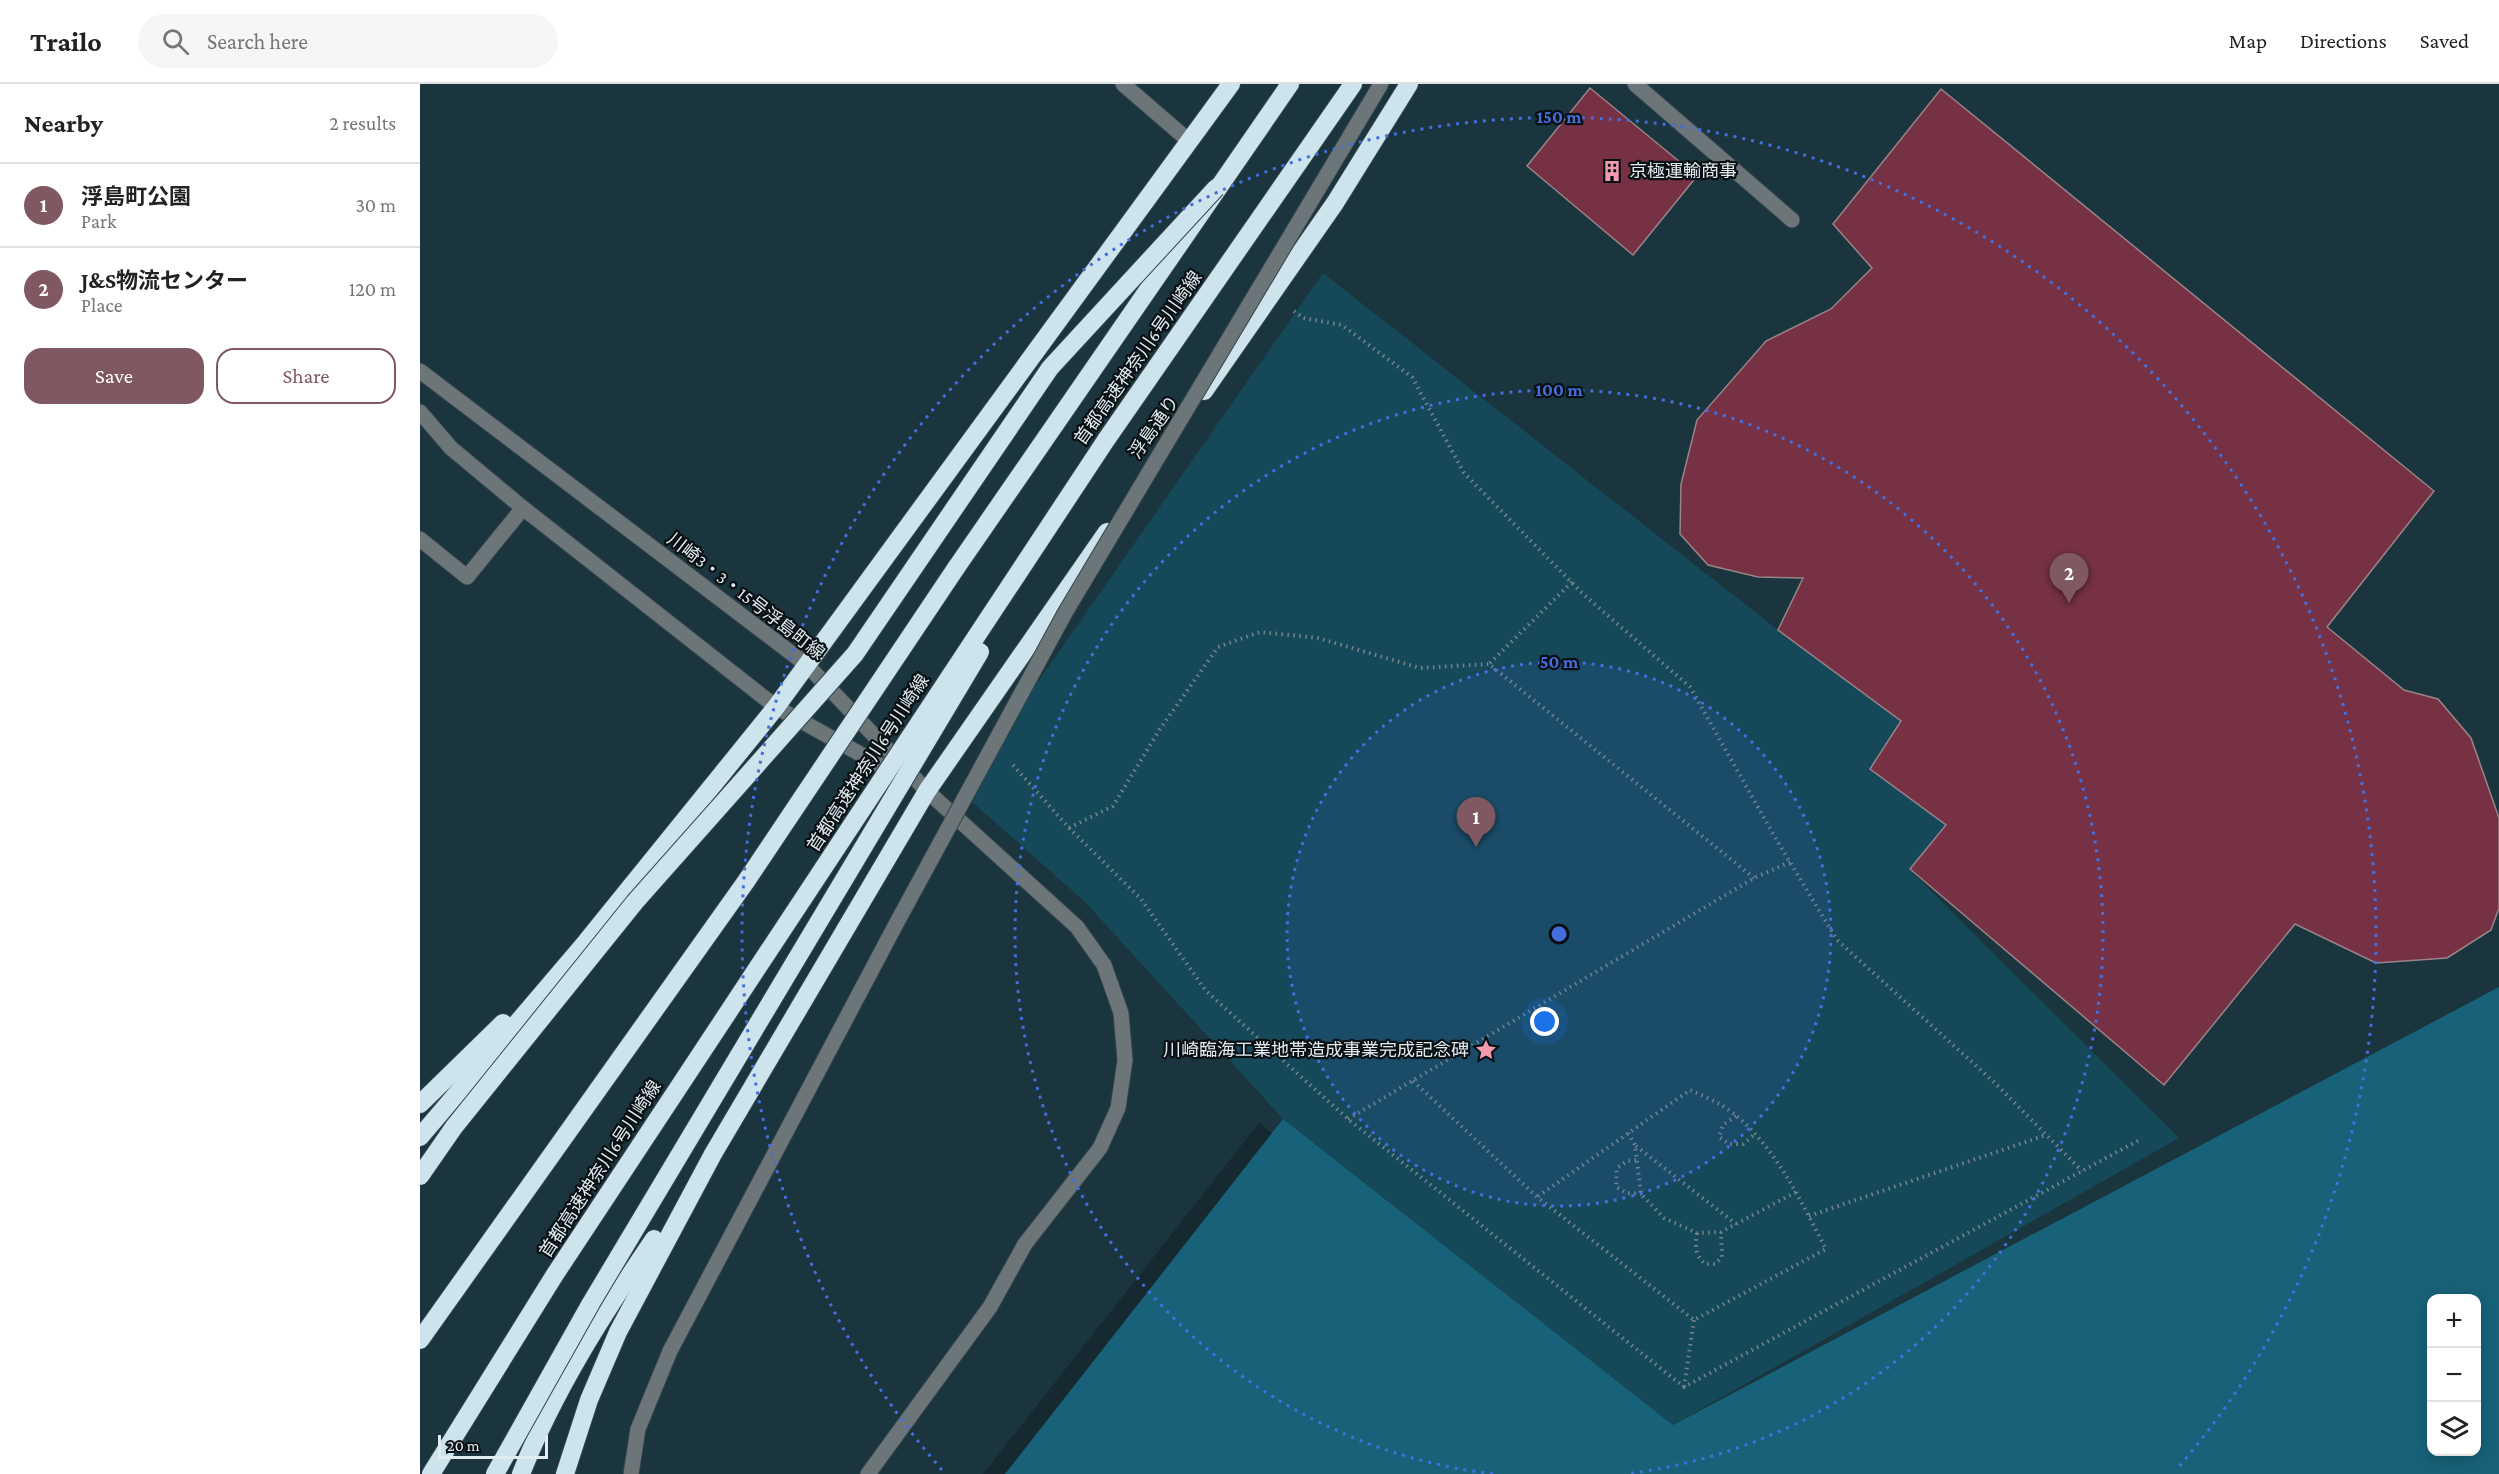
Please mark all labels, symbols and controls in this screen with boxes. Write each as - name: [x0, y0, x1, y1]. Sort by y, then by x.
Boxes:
- search box: [138, 14, 558, 68]
- icon: search: [159, 25, 192, 58]
- text: Trailo: [30, 26, 102, 57]
- text: Search here: [207, 29, 308, 54]
- text: Map: [2229, 29, 2267, 53]
- text: Directions: [2300, 29, 2387, 53]
- text: Saved: [2420, 29, 2469, 53]
- text: 150 m: [1536, 107, 1582, 127]
- text: Nearby: [24, 109, 103, 138]
- text: 2 results: [329, 112, 396, 134]
- building icon: 京極運輸商事: [1600, 159, 1624, 183]
- place label: 京極運輸商事: [1629, 161, 1737, 181]
- text: 浮島町公園: [81, 184, 191, 209]
- text: 1: [40, 194, 47, 216]
- text: 30 m: [355, 194, 396, 216]
- text: Park: [81, 210, 117, 232]
- street label: 首都高速神奈川6号川崎線: [1070, 267, 1206, 449]
- text: J&S物流センター: [81, 268, 248, 293]
- text: 2: [38, 278, 49, 300]
- text: 120 m: [349, 278, 396, 300]
- text: Place: [81, 294, 123, 316]
- button: Save: [24, 348, 204, 404]
- button: Share: [216, 348, 396, 404]
- text: 100 m: [1535, 380, 1583, 400]
- street label: 浮島通り: [1125, 392, 1183, 462]
- street label: 川崎3・3・15号浮島町線: [664, 529, 828, 663]
- pin: 2: [2050, 554, 2088, 603]
- text: 50 m: [1540, 652, 1579, 672]
- street label: 首都高速神奈川6号川崎線: [803, 671, 933, 855]
- pin: 1: [1456, 798, 1496, 847]
- centre of rings: [1549, 924, 1569, 944]
- your location: [1530, 1007, 1559, 1036]
- place icon: 川崎臨海工業地帯造成事業完成記念碑: [1474, 1038, 1498, 1062]
- place label: 川崎臨海工業地帯造成事業完成記念碑: [1163, 1040, 1469, 1060]
- street label: 首都高速神奈川6号川崎線: [535, 1077, 665, 1261]
- map controls: [2427, 1294, 2481, 1456]
- button: +: [2427, 1294, 2481, 1348]
- button: −: [2427, 1348, 2481, 1402]
- button: layers: [2427, 1402, 2481, 1456]
- scale bar: [438, 1432, 548, 1460]
- text: 20 m: [447, 1437, 480, 1454]

